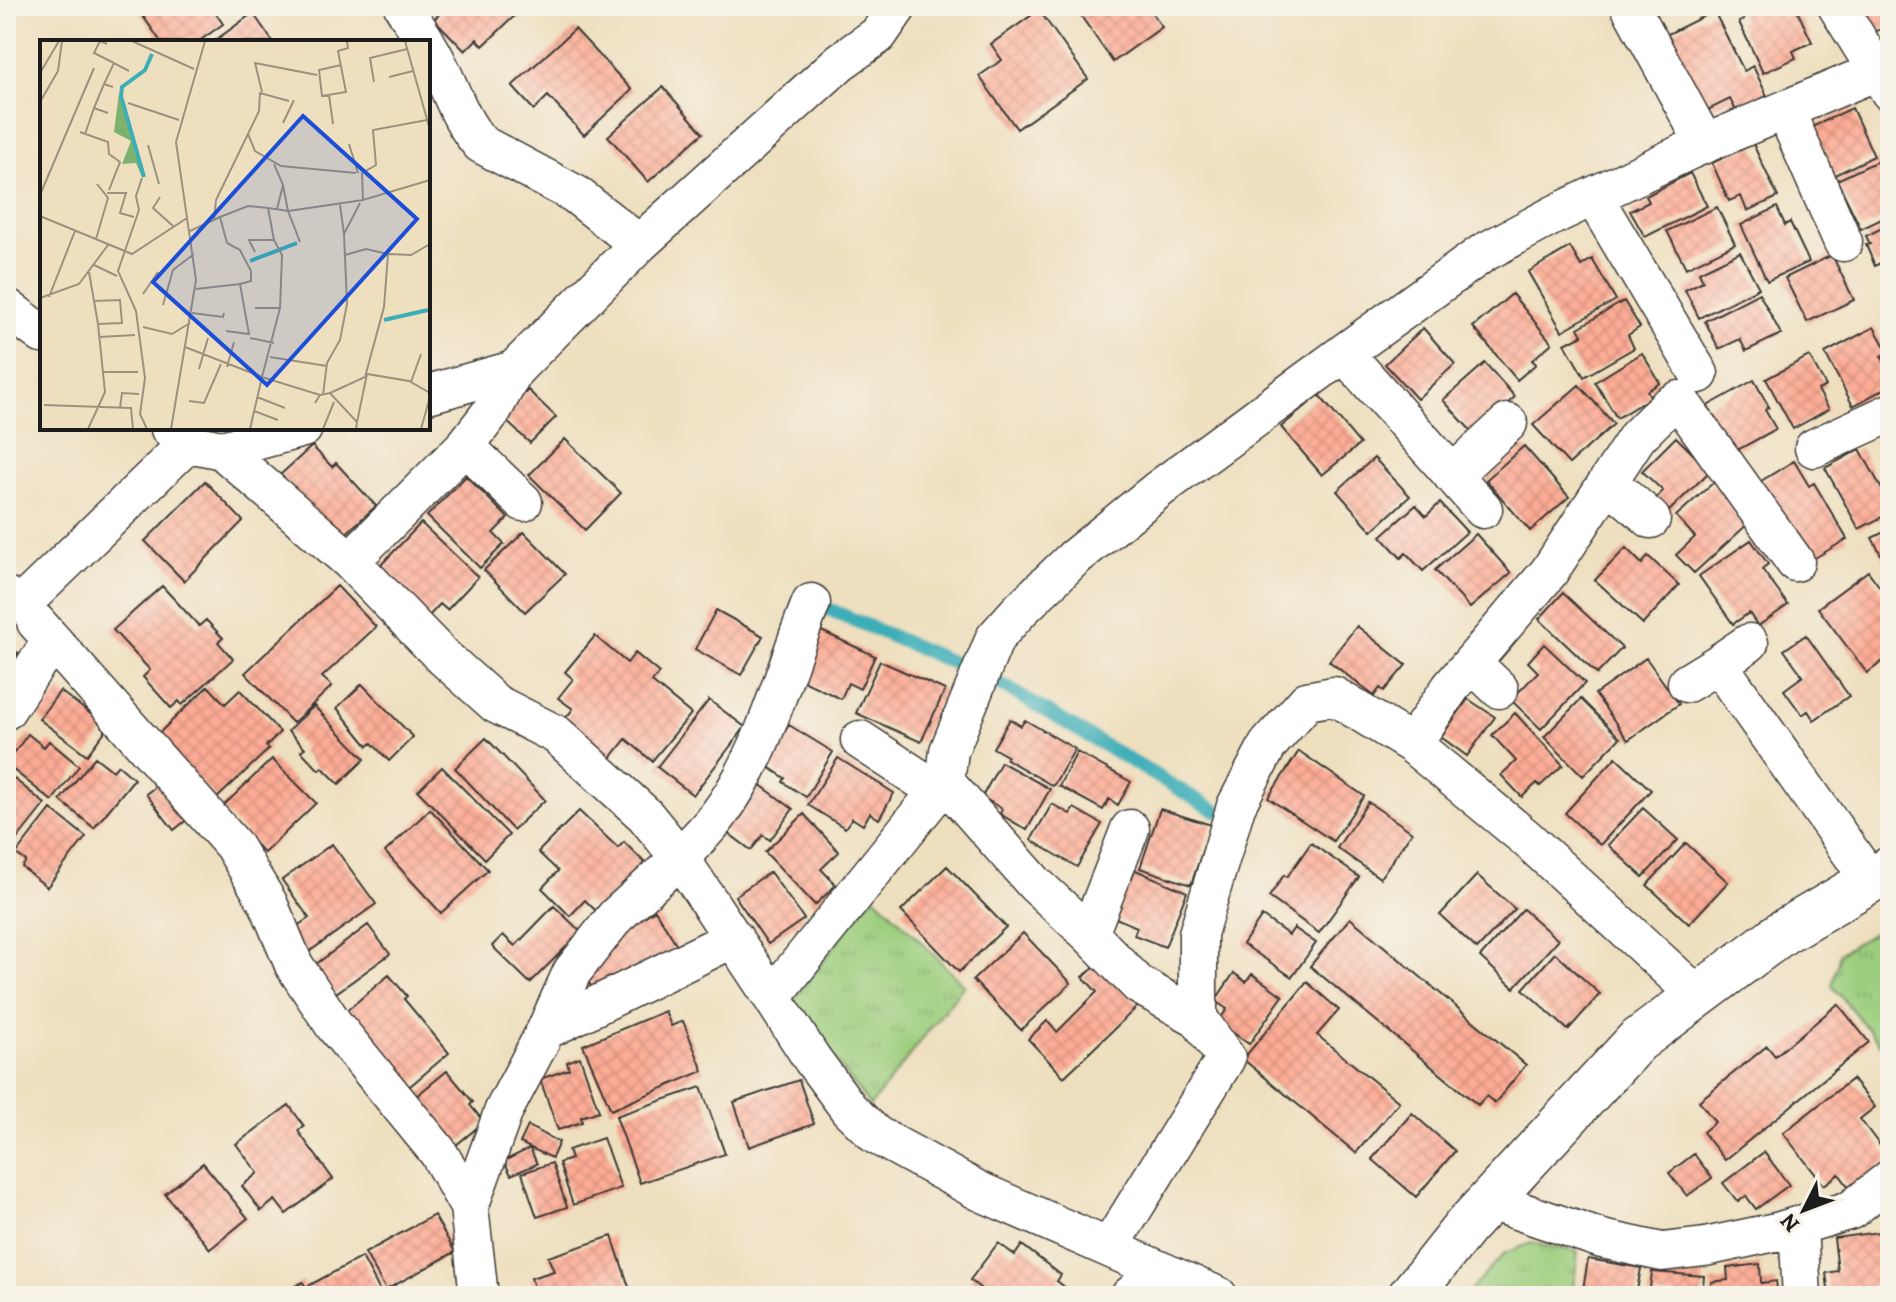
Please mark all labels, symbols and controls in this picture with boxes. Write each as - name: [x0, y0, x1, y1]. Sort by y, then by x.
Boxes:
- inset map: [40, 40, 430, 430]
- north arrow: [1764, 1170, 1844, 1250]
- text: N: [1773, 1207, 1806, 1239]

